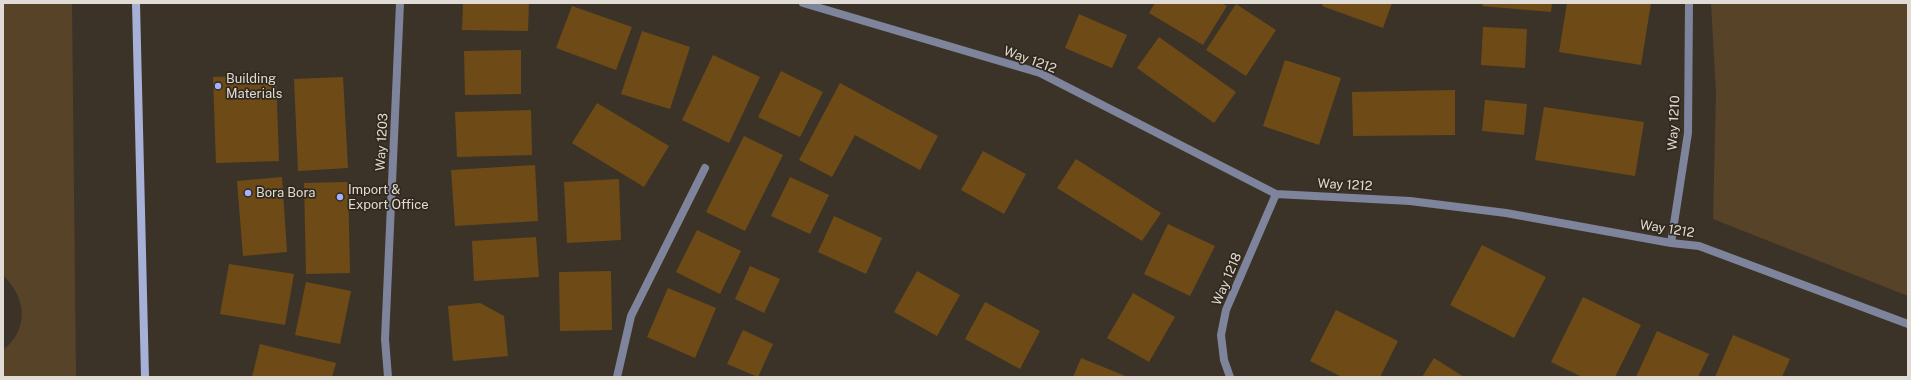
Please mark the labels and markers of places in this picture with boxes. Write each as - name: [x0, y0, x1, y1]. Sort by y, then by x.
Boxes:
- place label: Building Materials: [226, 71, 282, 102]
- marker: Building Materials: [213, 81, 223, 91]
- place label: Import & Export Office: [348, 182, 429, 213]
- place label: Bora Bora: [256, 185, 315, 201]
- marker: Bora Bora: [243, 188, 253, 198]
- marker: Import & Export Office: [335, 192, 345, 202]

